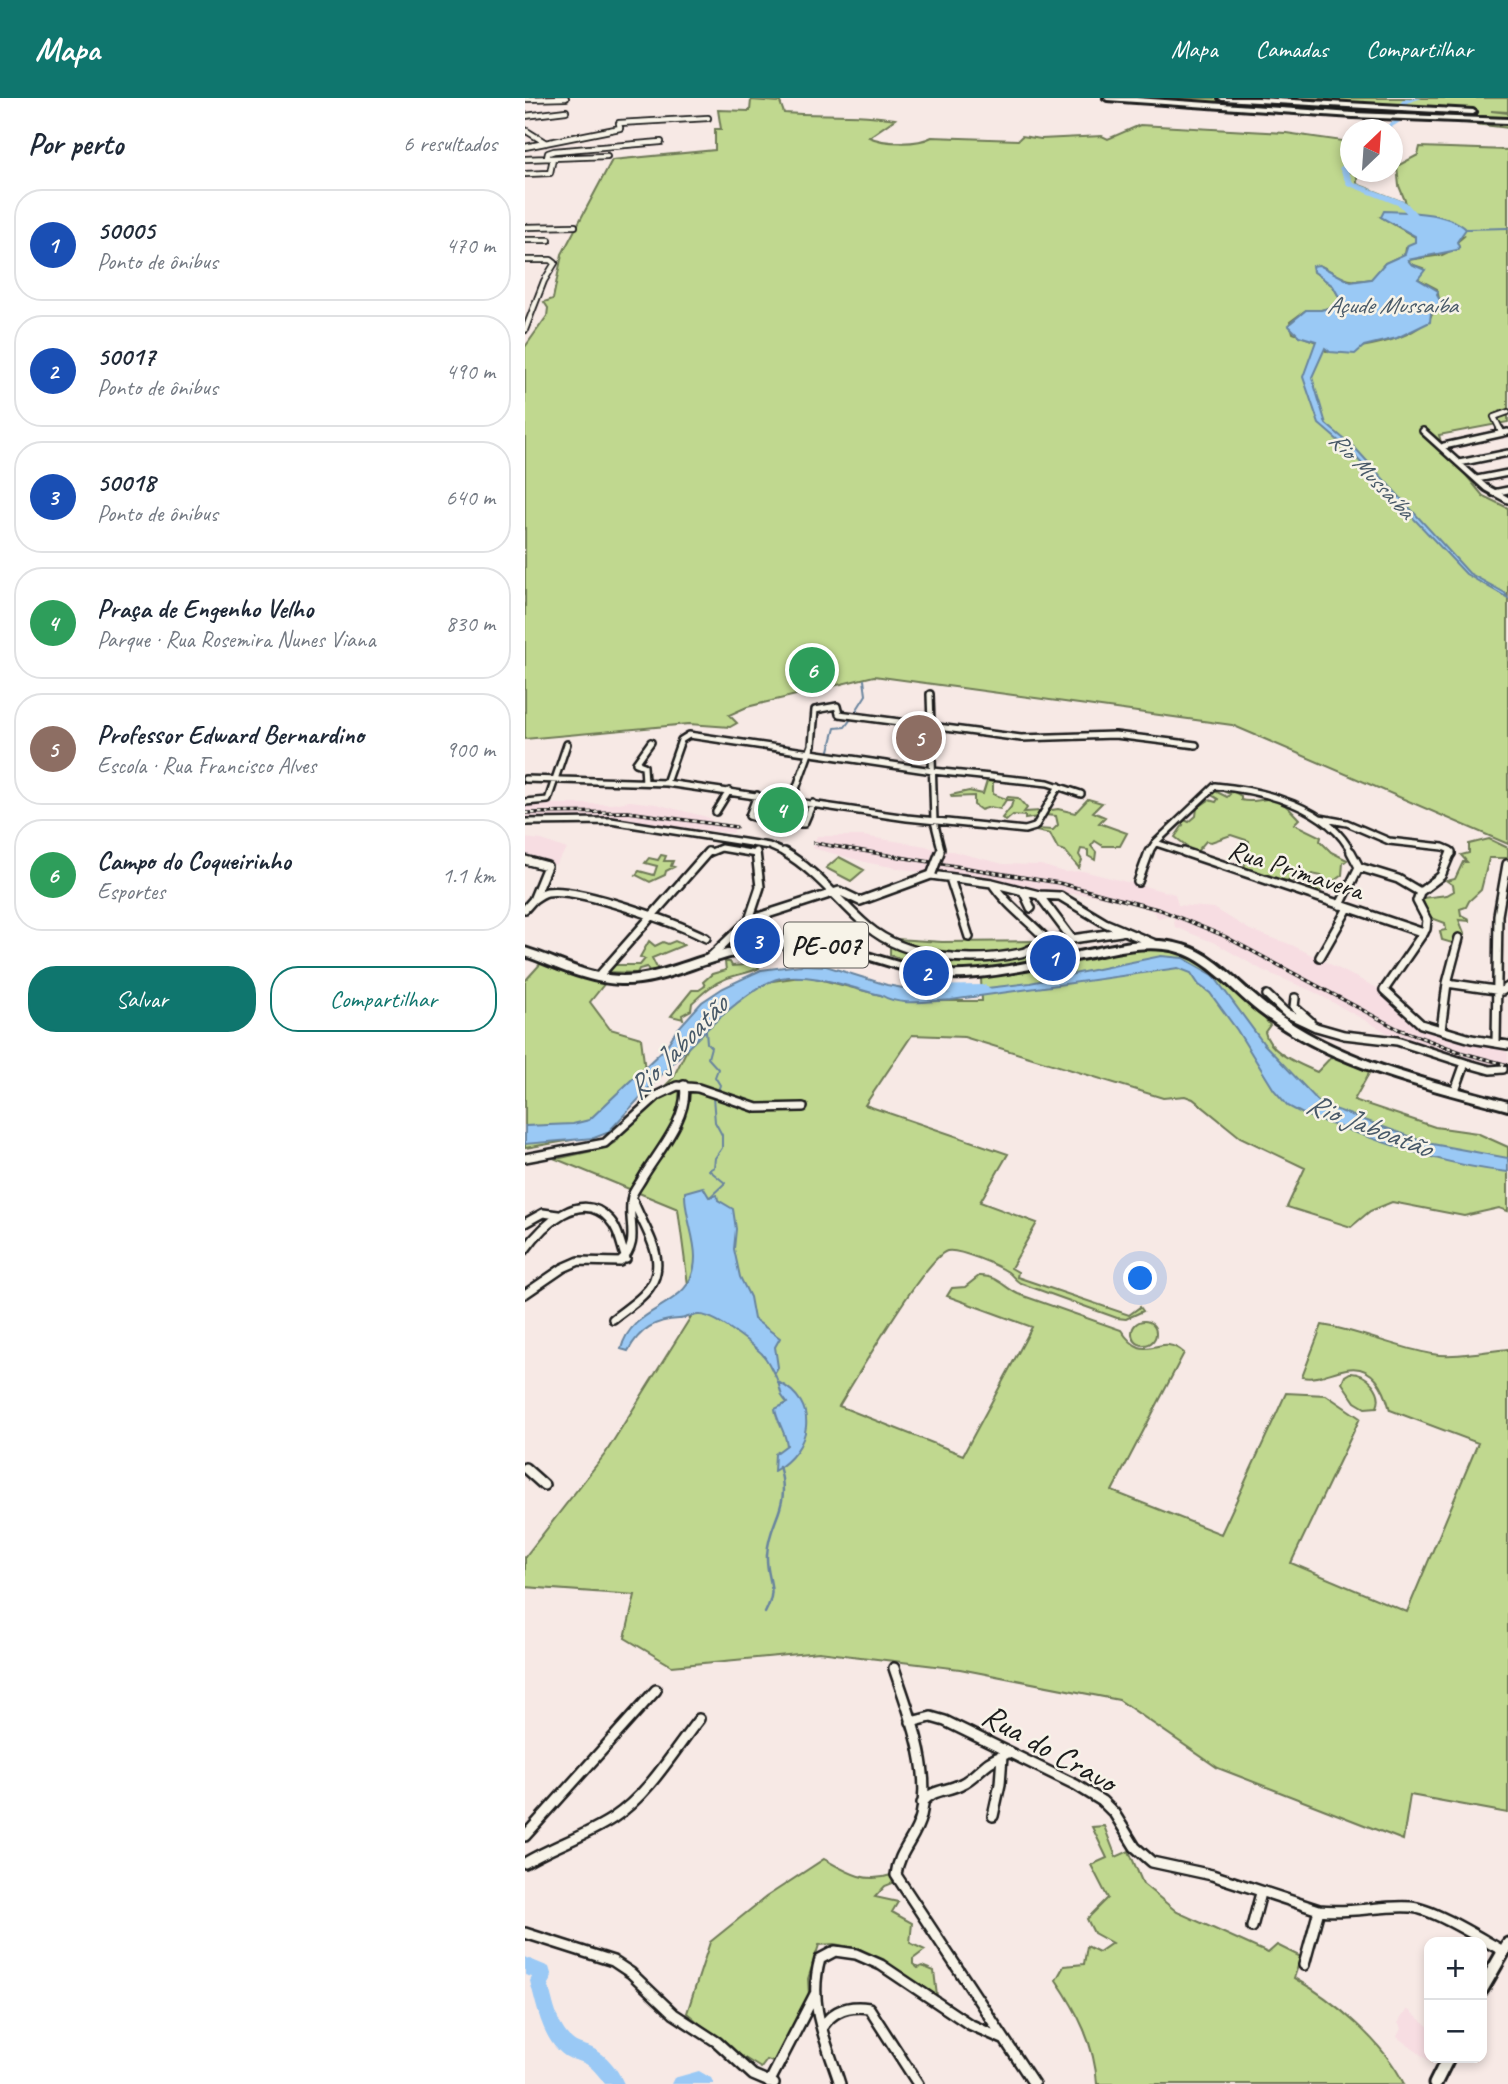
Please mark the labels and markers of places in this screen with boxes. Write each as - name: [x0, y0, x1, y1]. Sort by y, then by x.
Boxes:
- pin: 6: [789, 644, 835, 696]
- pin: 5: [896, 712, 942, 764]
- pin: 4: [758, 784, 804, 836]
- pin: 3: [734, 915, 780, 967]
- pin: 1: [1030, 932, 1076, 984]
- pin: 2: [903, 947, 949, 999]

